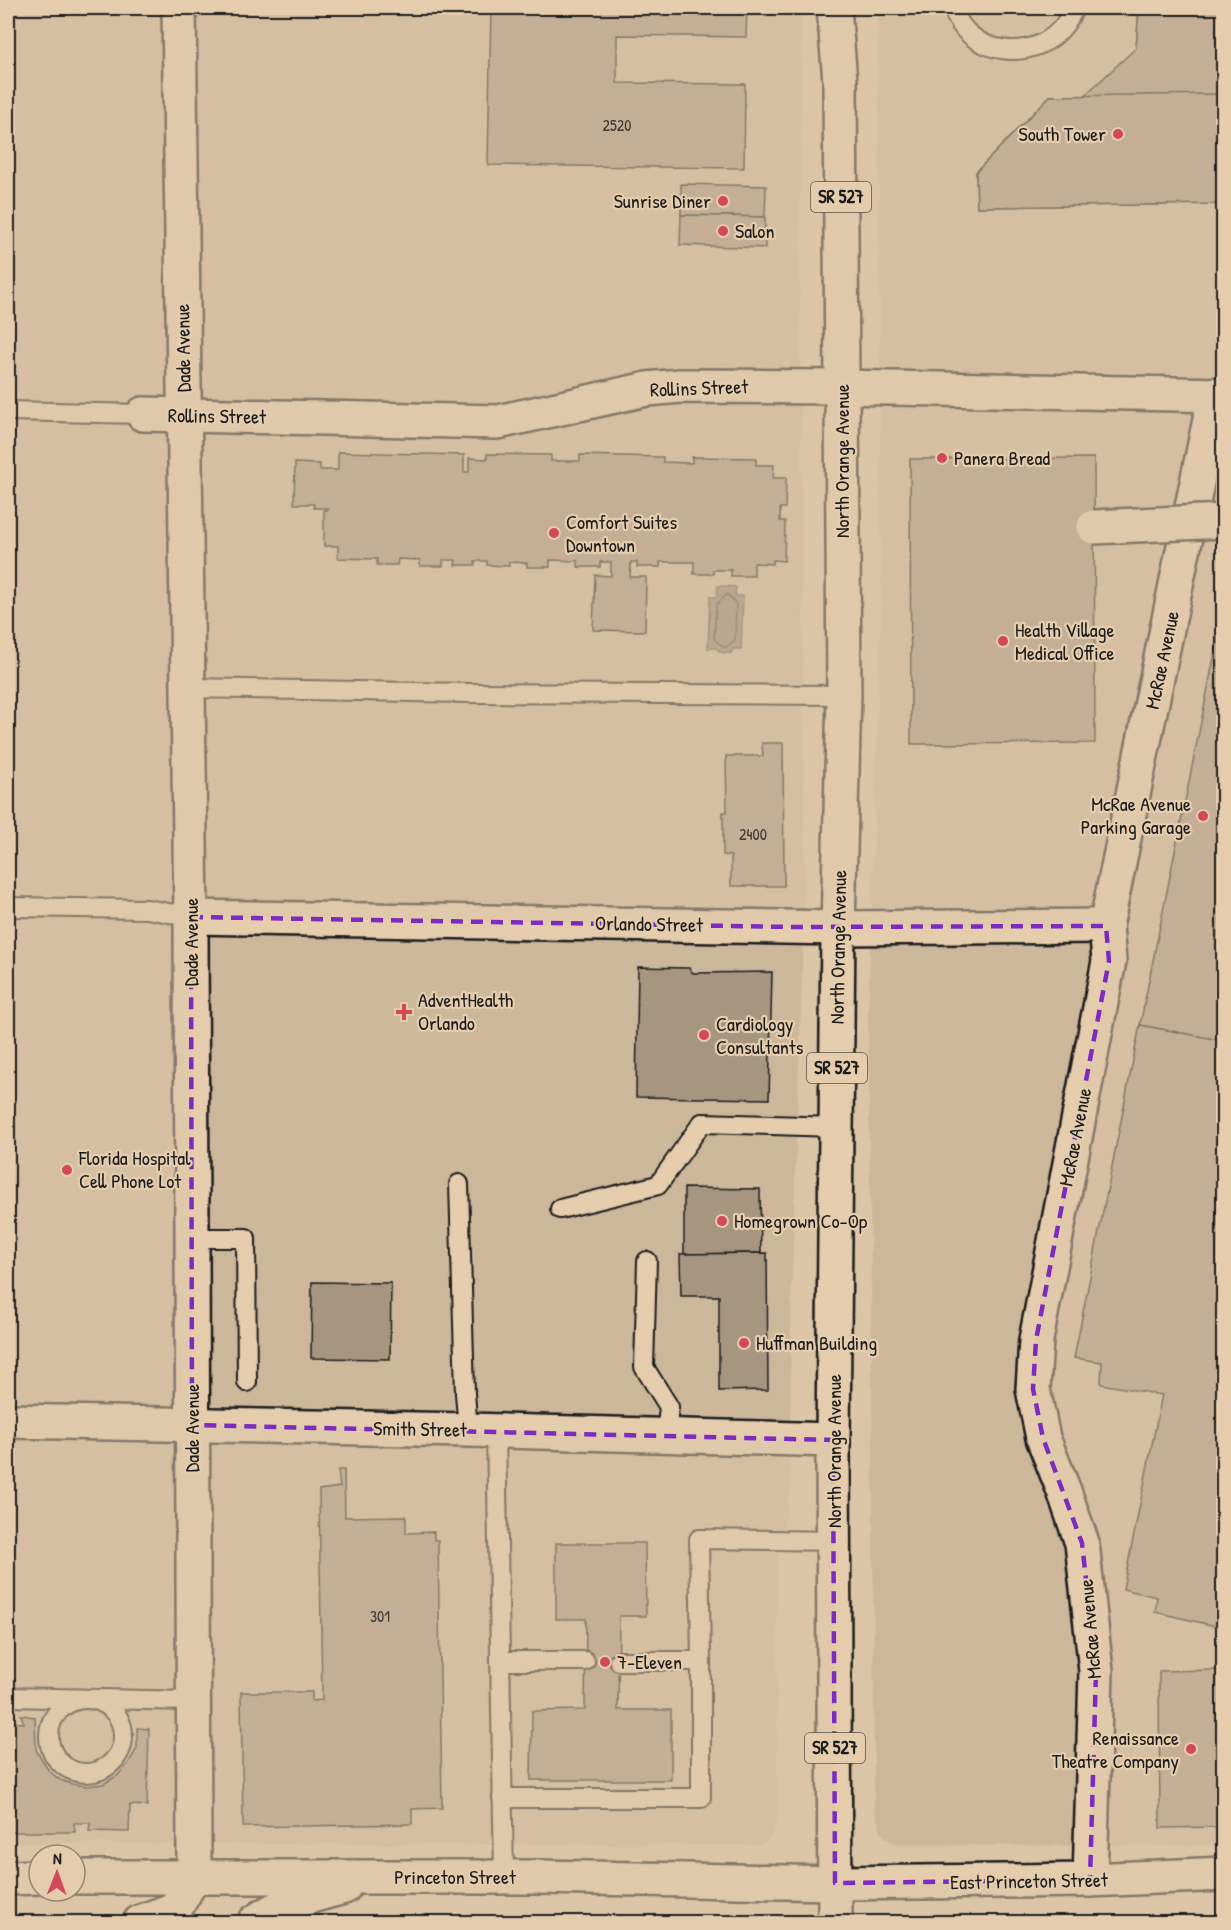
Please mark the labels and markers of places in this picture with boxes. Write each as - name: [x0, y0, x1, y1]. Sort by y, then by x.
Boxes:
- place label: South Tower: [1019, 120, 1106, 147]
- marker: South Tower: [1111, 127, 1125, 141]
- place label: Sunrise Diner: [614, 187, 711, 214]
- marker: Sunrise Diner: [716, 194, 730, 208]
- place label: Salon: [735, 217, 774, 244]
- marker: Salon: [716, 224, 730, 238]
- place label: Panera Bread: [954, 444, 1050, 471]
- marker: Panera Bread: [935, 451, 949, 465]
- place label: Comfort Suites Downtown: [566, 508, 678, 558]
- marker: Comfort Suites Downtown: [547, 526, 561, 540]
- place label: Health Village Medical Office: [1015, 616, 1115, 666]
- marker: Health Village Medical Office: [996, 634, 1010, 648]
- place label: McRae Avenue Parking Garage: [1081, 790, 1191, 840]
- marker: McRae Avenue Parking Garage: [1196, 809, 1210, 823]
- place label: AdventHealth Orlando: [418, 986, 513, 1036]
- marker: AdventHealth Orlando: [395, 1003, 413, 1021]
- place label: Cardiology Consultants: [716, 1010, 804, 1060]
- marker: Cardiology Consultants: [697, 1028, 711, 1042]
- place label: Florida Hospital Cell Phone Lot: [78, 1144, 191, 1194]
- marker: Florida Hospital Cell Phone Lot: [60, 1163, 74, 1177]
- place label: Homegrown Co-Op: [734, 1207, 868, 1234]
- marker: Homegrown Co-Op: [715, 1214, 729, 1228]
- place label: Huffman Building: [756, 1329, 877, 1356]
- marker: Huffman Building: [737, 1336, 751, 1350]
- place label: 7-Eleven: [617, 1648, 682, 1675]
- marker: 7-Eleven: [598, 1655, 612, 1669]
- place label: Renaissance Theatre Company: [1052, 1724, 1179, 1774]
- marker: Renaissance Theatre Company: [1184, 1742, 1198, 1756]

